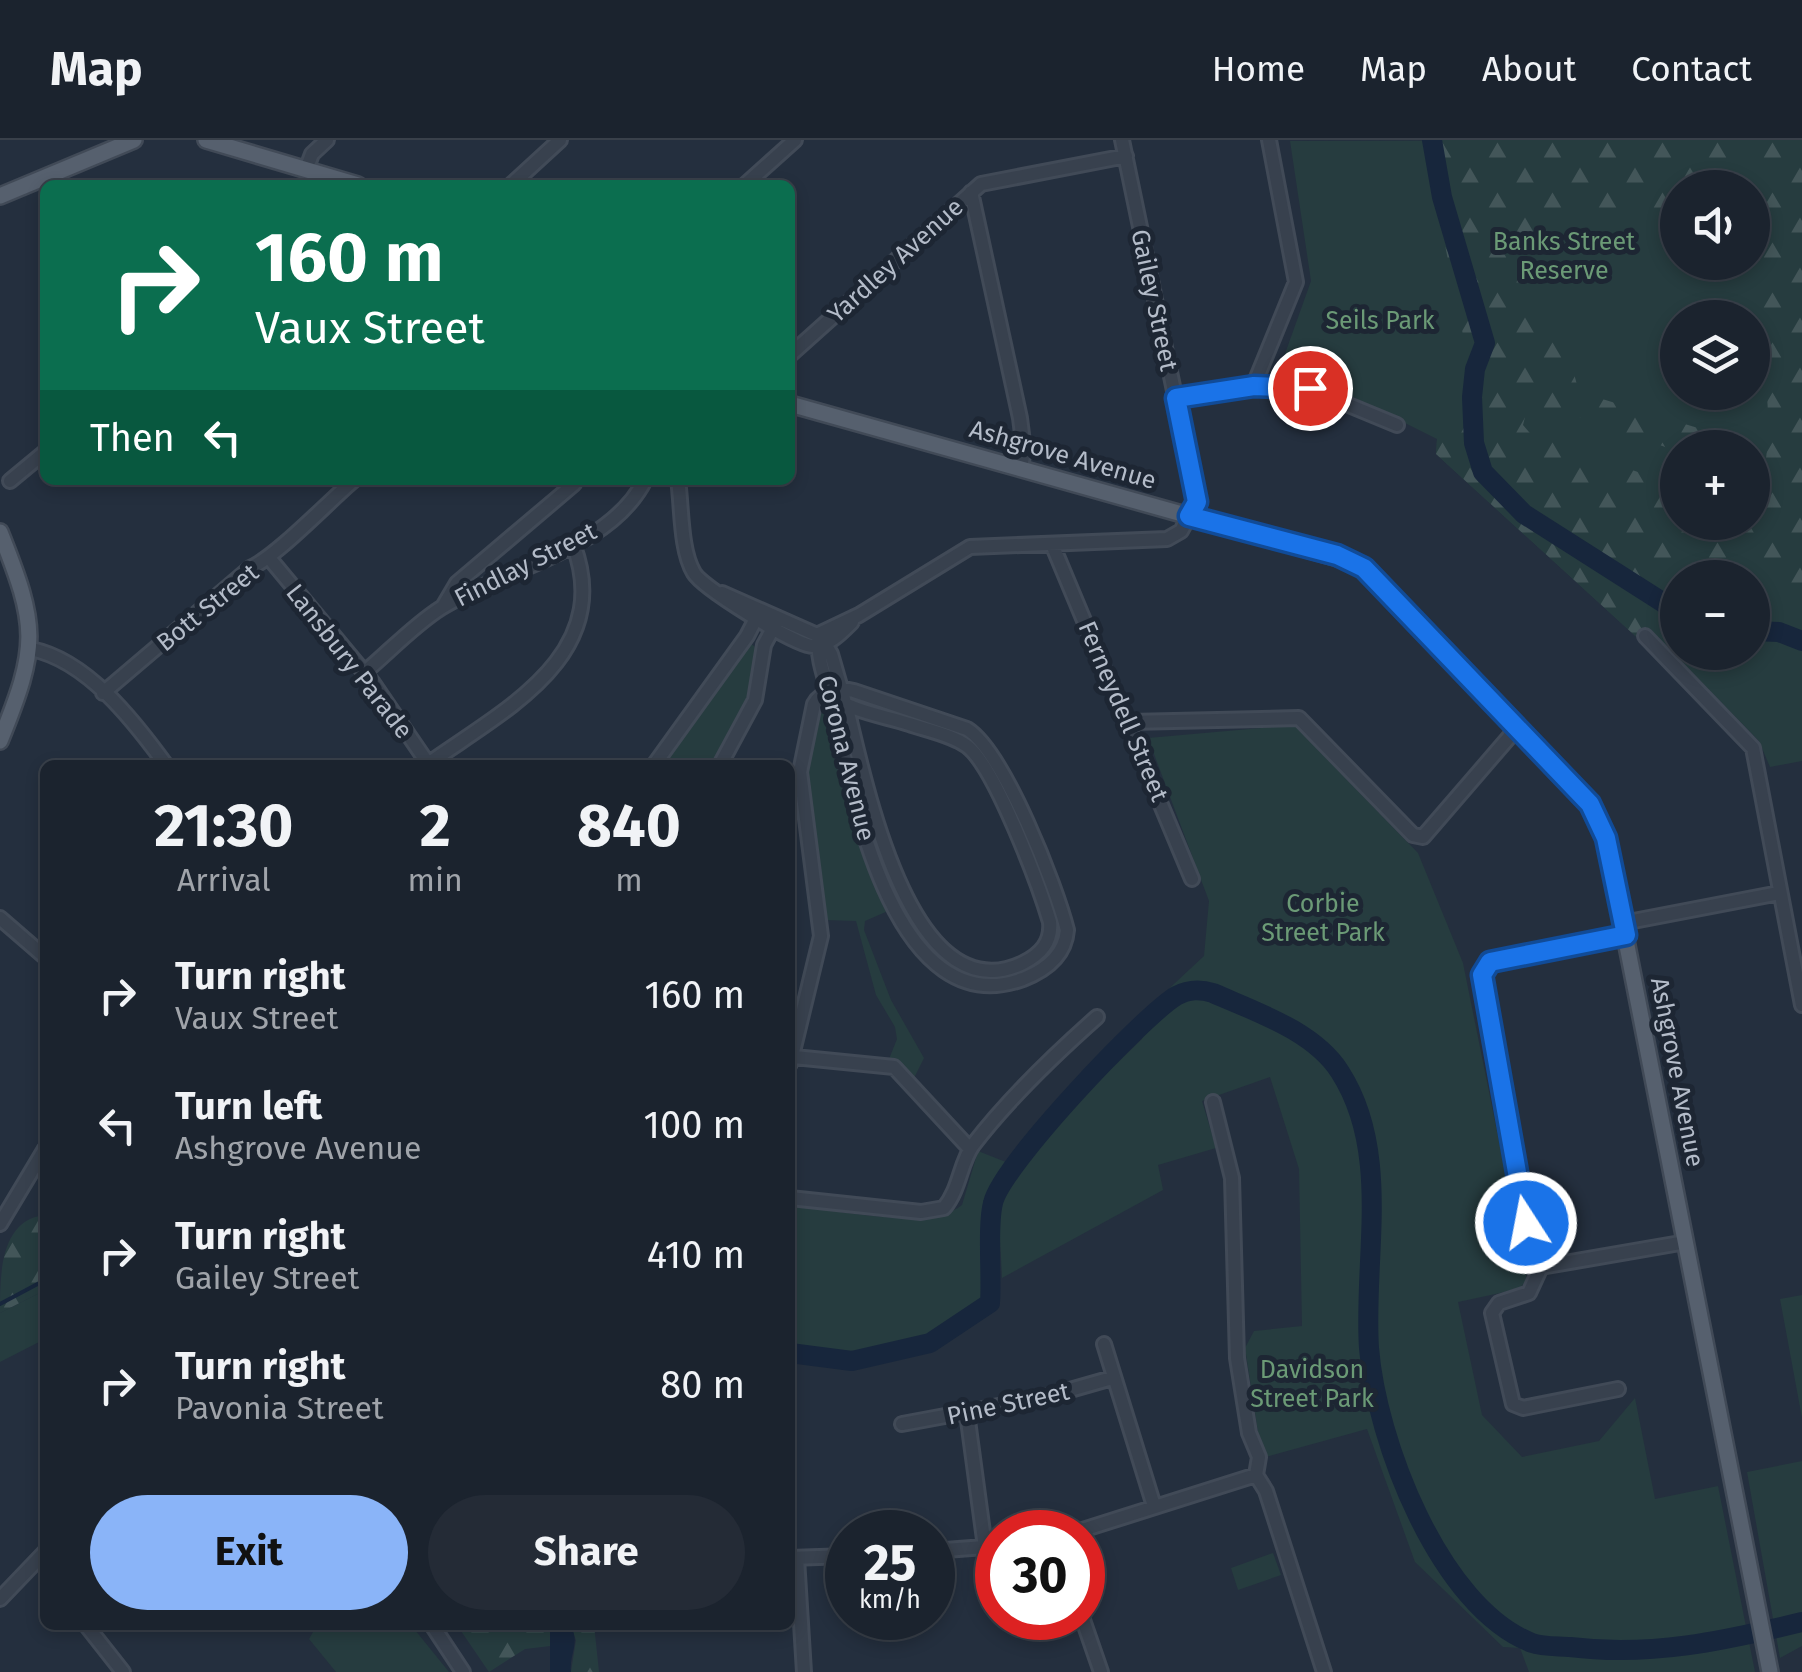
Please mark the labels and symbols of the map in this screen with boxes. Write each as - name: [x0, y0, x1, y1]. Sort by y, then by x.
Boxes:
- street label: Yardley Avenue: [822, 192, 970, 329]
- street label: Gailey Street: [1124, 227, 1184, 375]
- park label: Banks Street Reserve: [1493, 227, 1636, 286]
- park label: Seils Park: [1325, 306, 1435, 336]
- pin: [1268, 346, 1353, 431]
- street label: Ashgrove Avenue: [966, 414, 1159, 496]
- street label: Findlay Street: [449, 516, 602, 613]
- street label: Bott Street: [151, 557, 265, 658]
- street label: Lansbury Parade: [280, 578, 419, 745]
- street label: Ferneydell Street: [1072, 617, 1175, 807]
- street label: Corona Avenue: [811, 672, 881, 844]
- park label: Corbie Street Park: [1261, 889, 1385, 948]
- street label: Ashgrove Avenue: [1644, 975, 1710, 1170]
- position arrow: [1474, 1171, 1578, 1275]
- park label: Davidson Street Park: [1250, 1355, 1374, 1414]
- street label: Pine Street: [944, 1376, 1073, 1432]
- speed limit sign: 30: [975, 1510, 1105, 1640]

